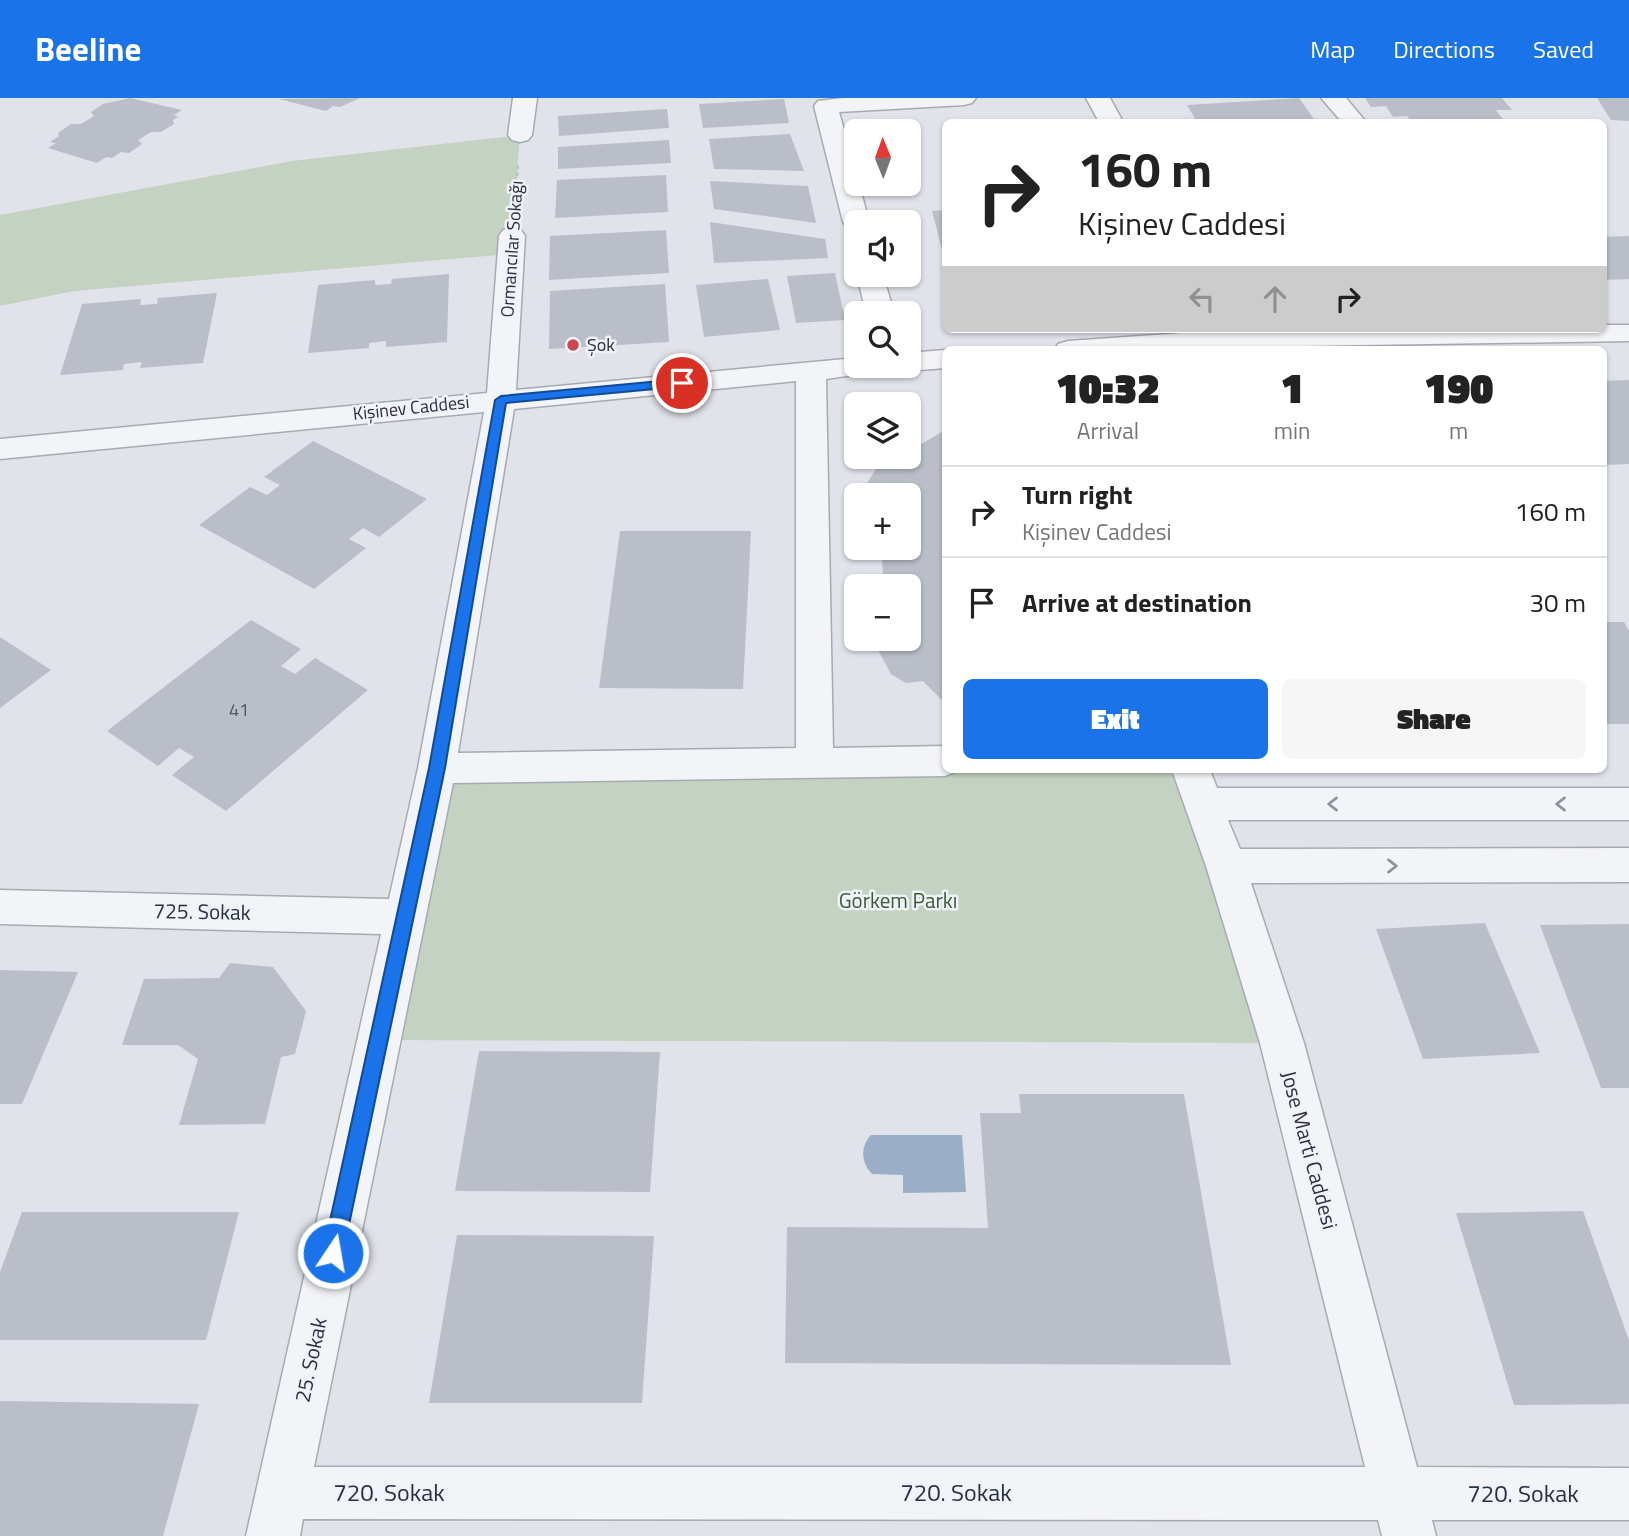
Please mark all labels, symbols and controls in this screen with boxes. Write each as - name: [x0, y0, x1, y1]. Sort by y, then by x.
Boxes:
- text: Beeline: [35, 24, 141, 74]
- text: Map: [1310, 31, 1355, 67]
- text: Directions: [1393, 31, 1495, 67]
- text: Saved: [1533, 31, 1594, 67]
- north arrow: [844, 119, 920, 196]
- map controls: [844, 119, 921, 651]
- text: 160 m: [1078, 131, 1212, 206]
- icon: right: [963, 147, 1054, 238]
- street label: Ormancılar Sokağı: [493, 180, 530, 318]
- text: Kişinev Caddesi: [1078, 199, 1286, 247]
- button: sound: [844, 210, 921, 287]
- icon: left: [1183, 280, 1221, 318]
- icon: ahead: [1256, 280, 1294, 318]
- icon: right: [1329, 280, 1367, 318]
- button: search: [844, 301, 921, 378]
- place label: Şok: [587, 331, 615, 358]
- marker: Şok: [565, 337, 581, 353]
- pin: [652, 353, 712, 413]
- text: 10:32: [1056, 355, 1160, 419]
- text: 1: [1281, 355, 1304, 419]
- text: 190: [1424, 355, 1493, 419]
- icon: arrive: [663, 364, 701, 402]
- street label: Kişinev Caddesi: [351, 388, 471, 427]
- button: layers: [844, 392, 921, 469]
- text: Arrival: [1077, 413, 1139, 448]
- text: min: [1274, 413, 1310, 448]
- text: m: [1449, 413, 1468, 448]
- text: Turn right: [1022, 475, 1133, 514]
- button: +: [844, 483, 921, 560]
- text: 160 m: [1515, 492, 1586, 531]
- icon: right: [963, 493, 1001, 531]
- text: Kişinev Caddesi: [1022, 514, 1171, 549]
- button: −: [844, 574, 921, 651]
- text: Arrive at destination: [1022, 583, 1252, 622]
- text: 30 m: [1529, 583, 1586, 622]
- icon: arrive: [963, 584, 1001, 622]
- button: Exit: [963, 679, 1268, 759]
- button: Share: [1282, 679, 1586, 759]
- house number: 41: [229, 696, 249, 723]
- one-way arrow: [1328, 796, 1338, 812]
- one-way arrow: [1555, 796, 1566, 812]
- one-way arrow: [1387, 858, 1398, 874]
- park label: Görkem Parkı: [839, 884, 957, 916]
- street label: 725. Sokak: [153, 894, 251, 928]
- street label: Jose Marti Caddesi: [1273, 1067, 1347, 1233]
- position arrow: [296, 1216, 370, 1290]
- street label: 25. Sokak: [285, 1315, 335, 1405]
- street label: 720. Sokak: [333, 1474, 445, 1510]
- street label: 720. Sokak: [900, 1474, 1012, 1510]
- street label: 720. Sokak: [1467, 1475, 1579, 1511]

